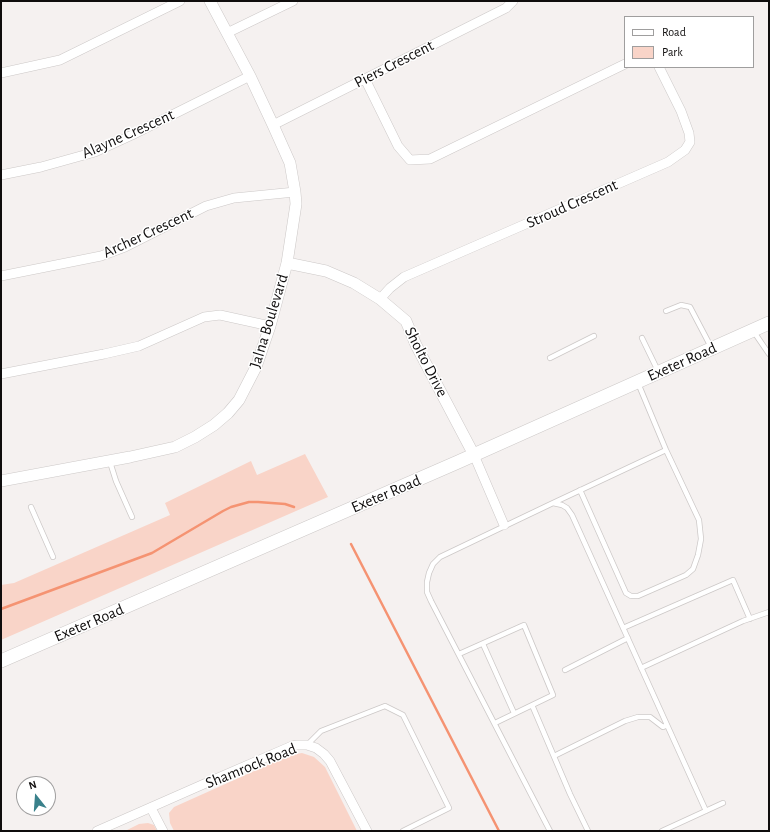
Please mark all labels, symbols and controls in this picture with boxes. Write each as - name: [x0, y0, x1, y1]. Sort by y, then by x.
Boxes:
- legend: [624, 16, 754, 68]
- text: Road: [662, 26, 686, 38]
- street label: Piers Crescent: [351, 36, 437, 92]
- text: Park: [662, 46, 683, 58]
- street label: Alayne Crescent: [79, 105, 177, 163]
- street label: Stroud Crescent: [523, 175, 621, 233]
- street label: Archer Crescent: [100, 204, 196, 262]
- street label: Jalna Boulevard: [246, 272, 292, 370]
- street label: Sholto Drive: [400, 324, 452, 400]
- street label: Exeter Road: [644, 338, 720, 386]
- street label: Exeter Road: [348, 471, 424, 517]
- street label: Exeter Road: [51, 600, 127, 646]
- street label: Shamrock Road: [203, 739, 299, 793]
- north arrow: [16, 776, 56, 816]
- text: N: [27, 779, 38, 791]

